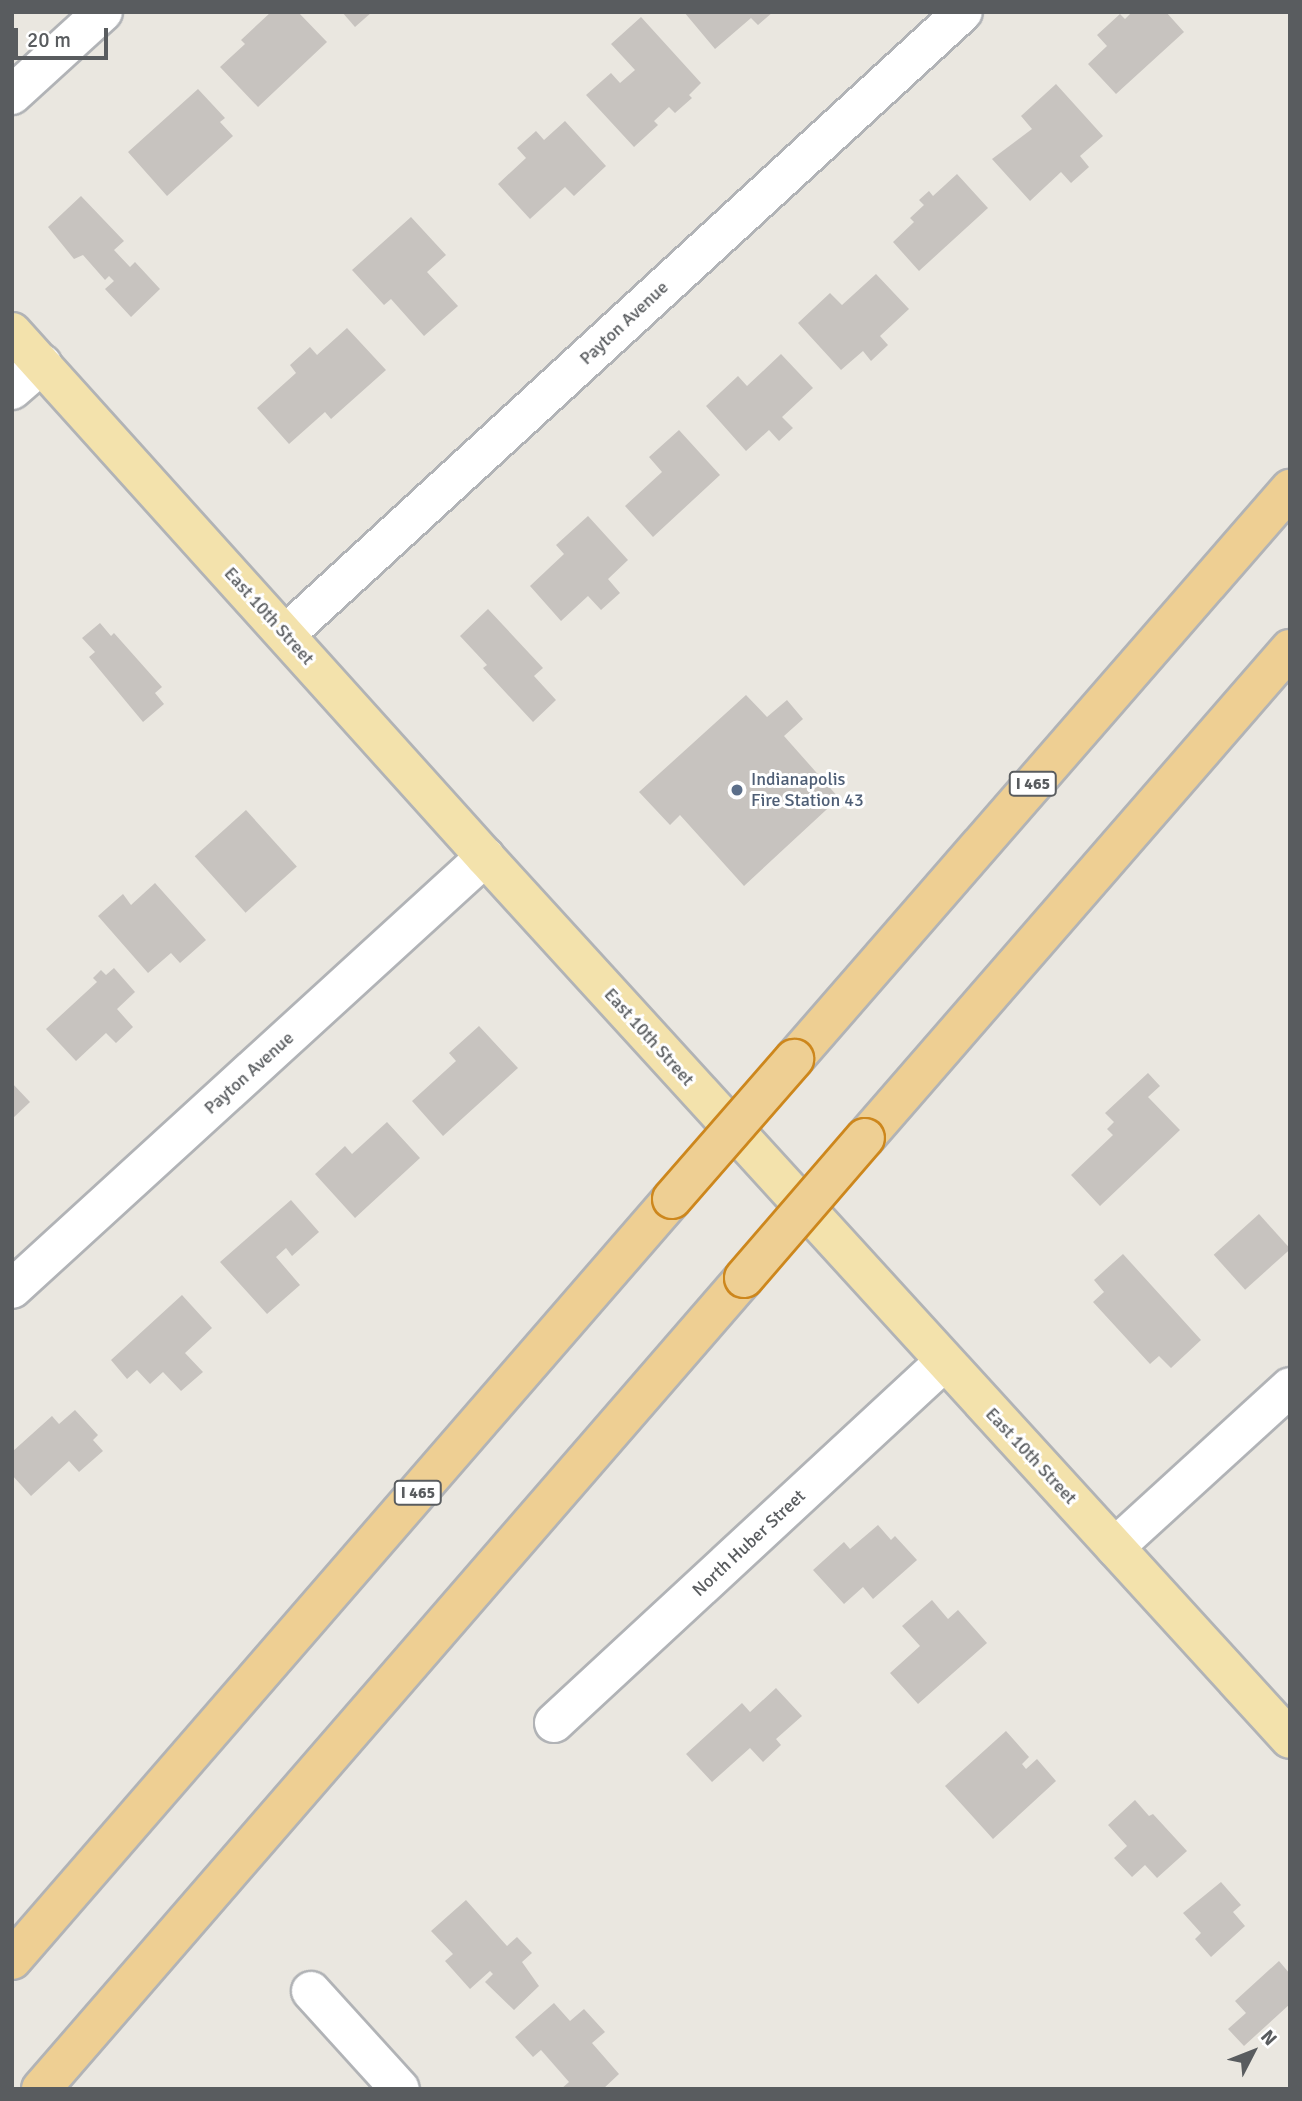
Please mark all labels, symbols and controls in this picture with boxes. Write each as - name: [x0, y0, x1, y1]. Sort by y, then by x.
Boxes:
- scale bar: [18, 14, 112, 58]
- text: 20 m: [27, 27, 71, 53]
- street label: Payton Avenue: [575, 277, 673, 369]
- street label: East 10th Street: [220, 563, 318, 669]
- place label: Indianapolis Fire Station 43: [751, 769, 864, 812]
- road number: I 465: [1009, 772, 1058, 796]
- marker: Indianapolis Fire Station 43: [729, 782, 745, 798]
- street label: East 10th Street: [600, 984, 698, 1090]
- street label: Payton Avenue: [200, 1027, 298, 1119]
- street label: East 10th Street: [981, 1403, 1081, 1509]
- road number: I 465: [394, 1480, 442, 1506]
- street label: North Huber Street: [688, 1485, 810, 1601]
- north arrow: [1218, 2017, 1288, 2087]
- text: N: [1255, 2025, 1282, 2051]

